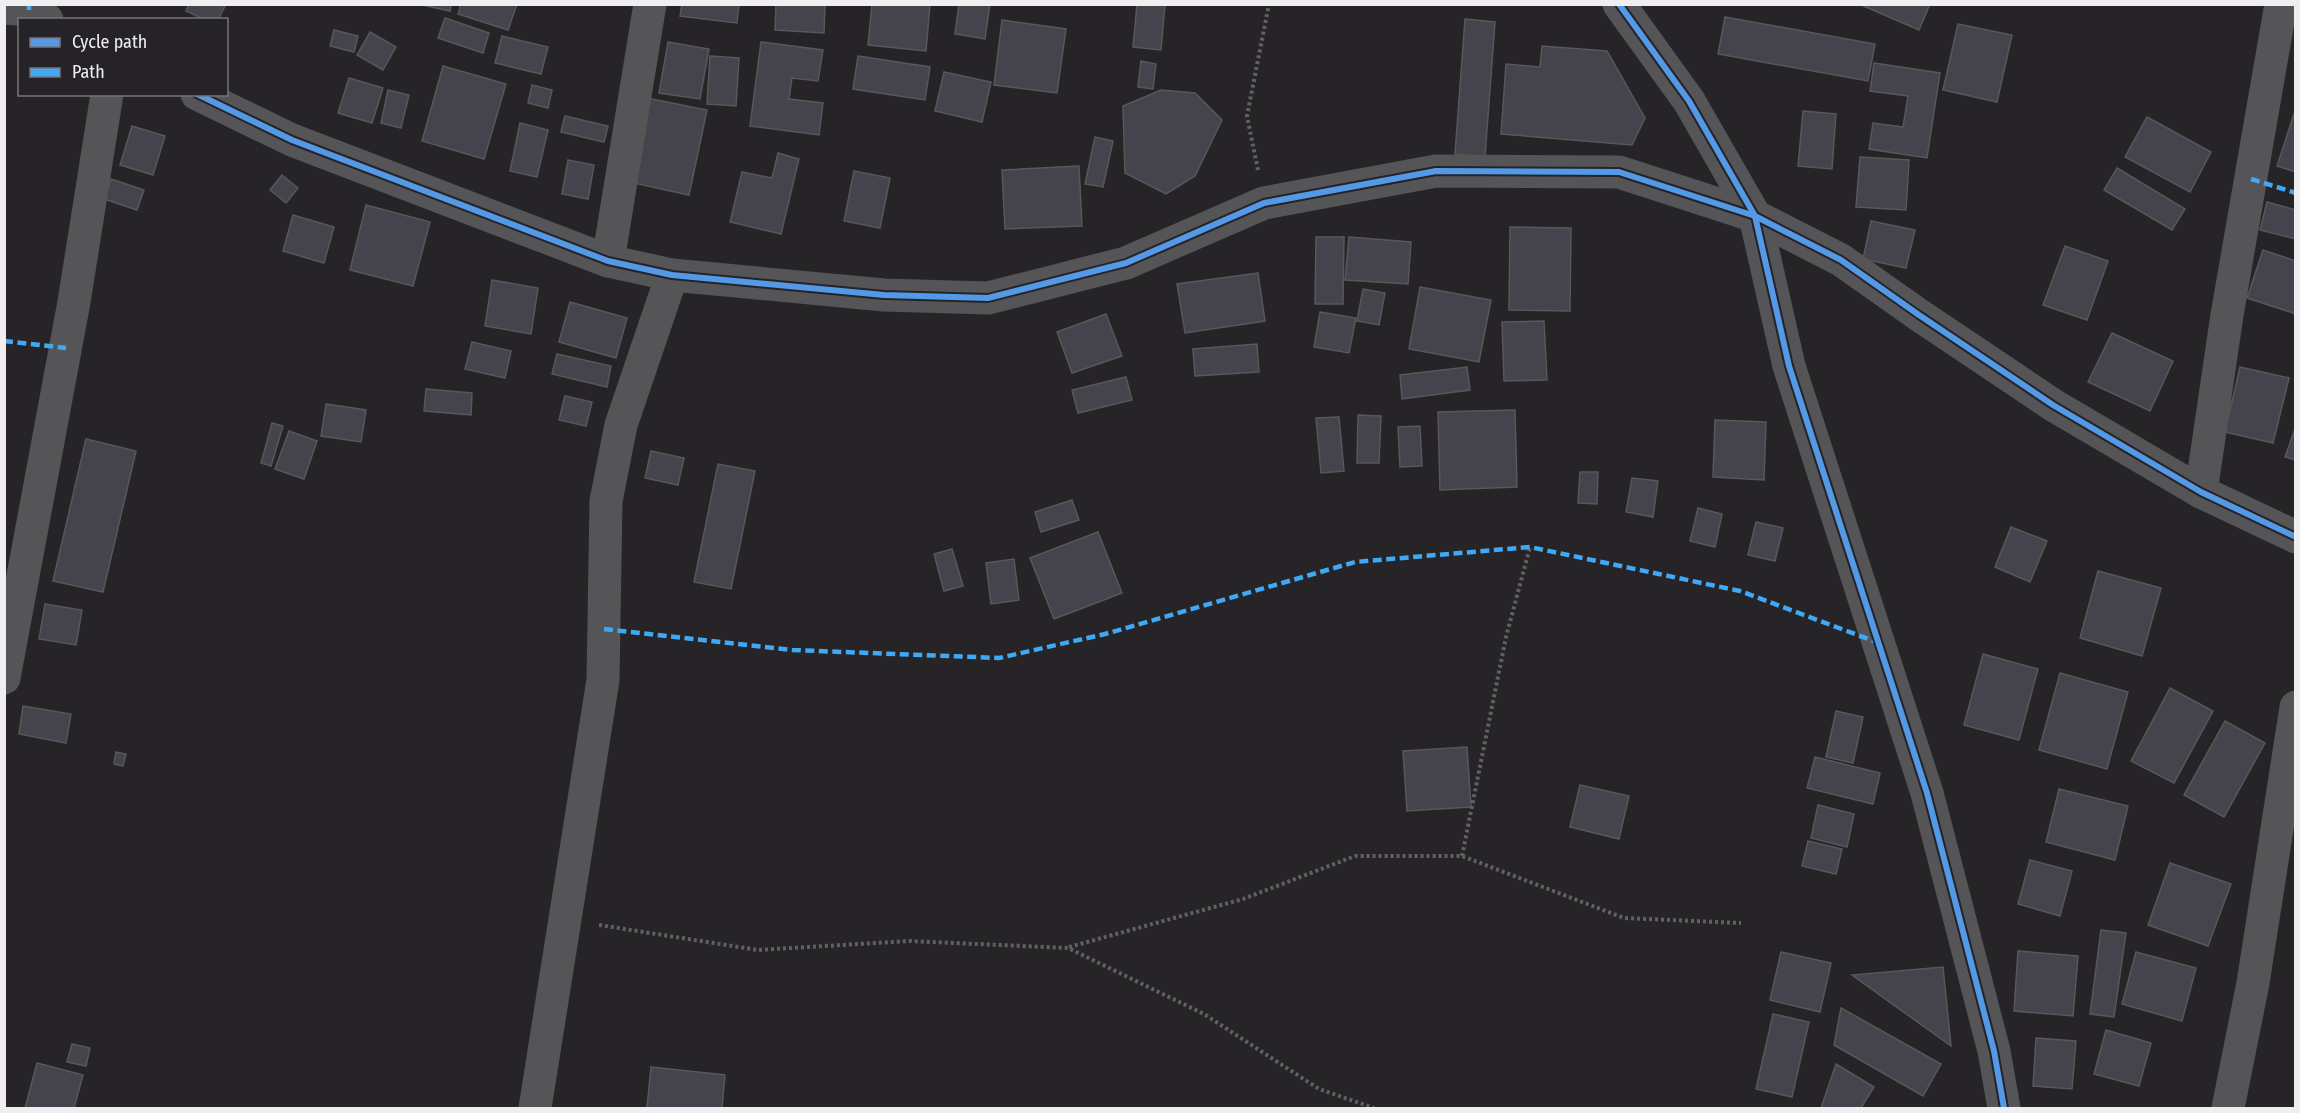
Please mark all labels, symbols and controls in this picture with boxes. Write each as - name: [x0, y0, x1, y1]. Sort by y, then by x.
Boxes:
- legend: [18, 18, 228, 96]
- text: Cycle path: [72, 31, 147, 53]
- text: Path: [72, 61, 105, 83]

